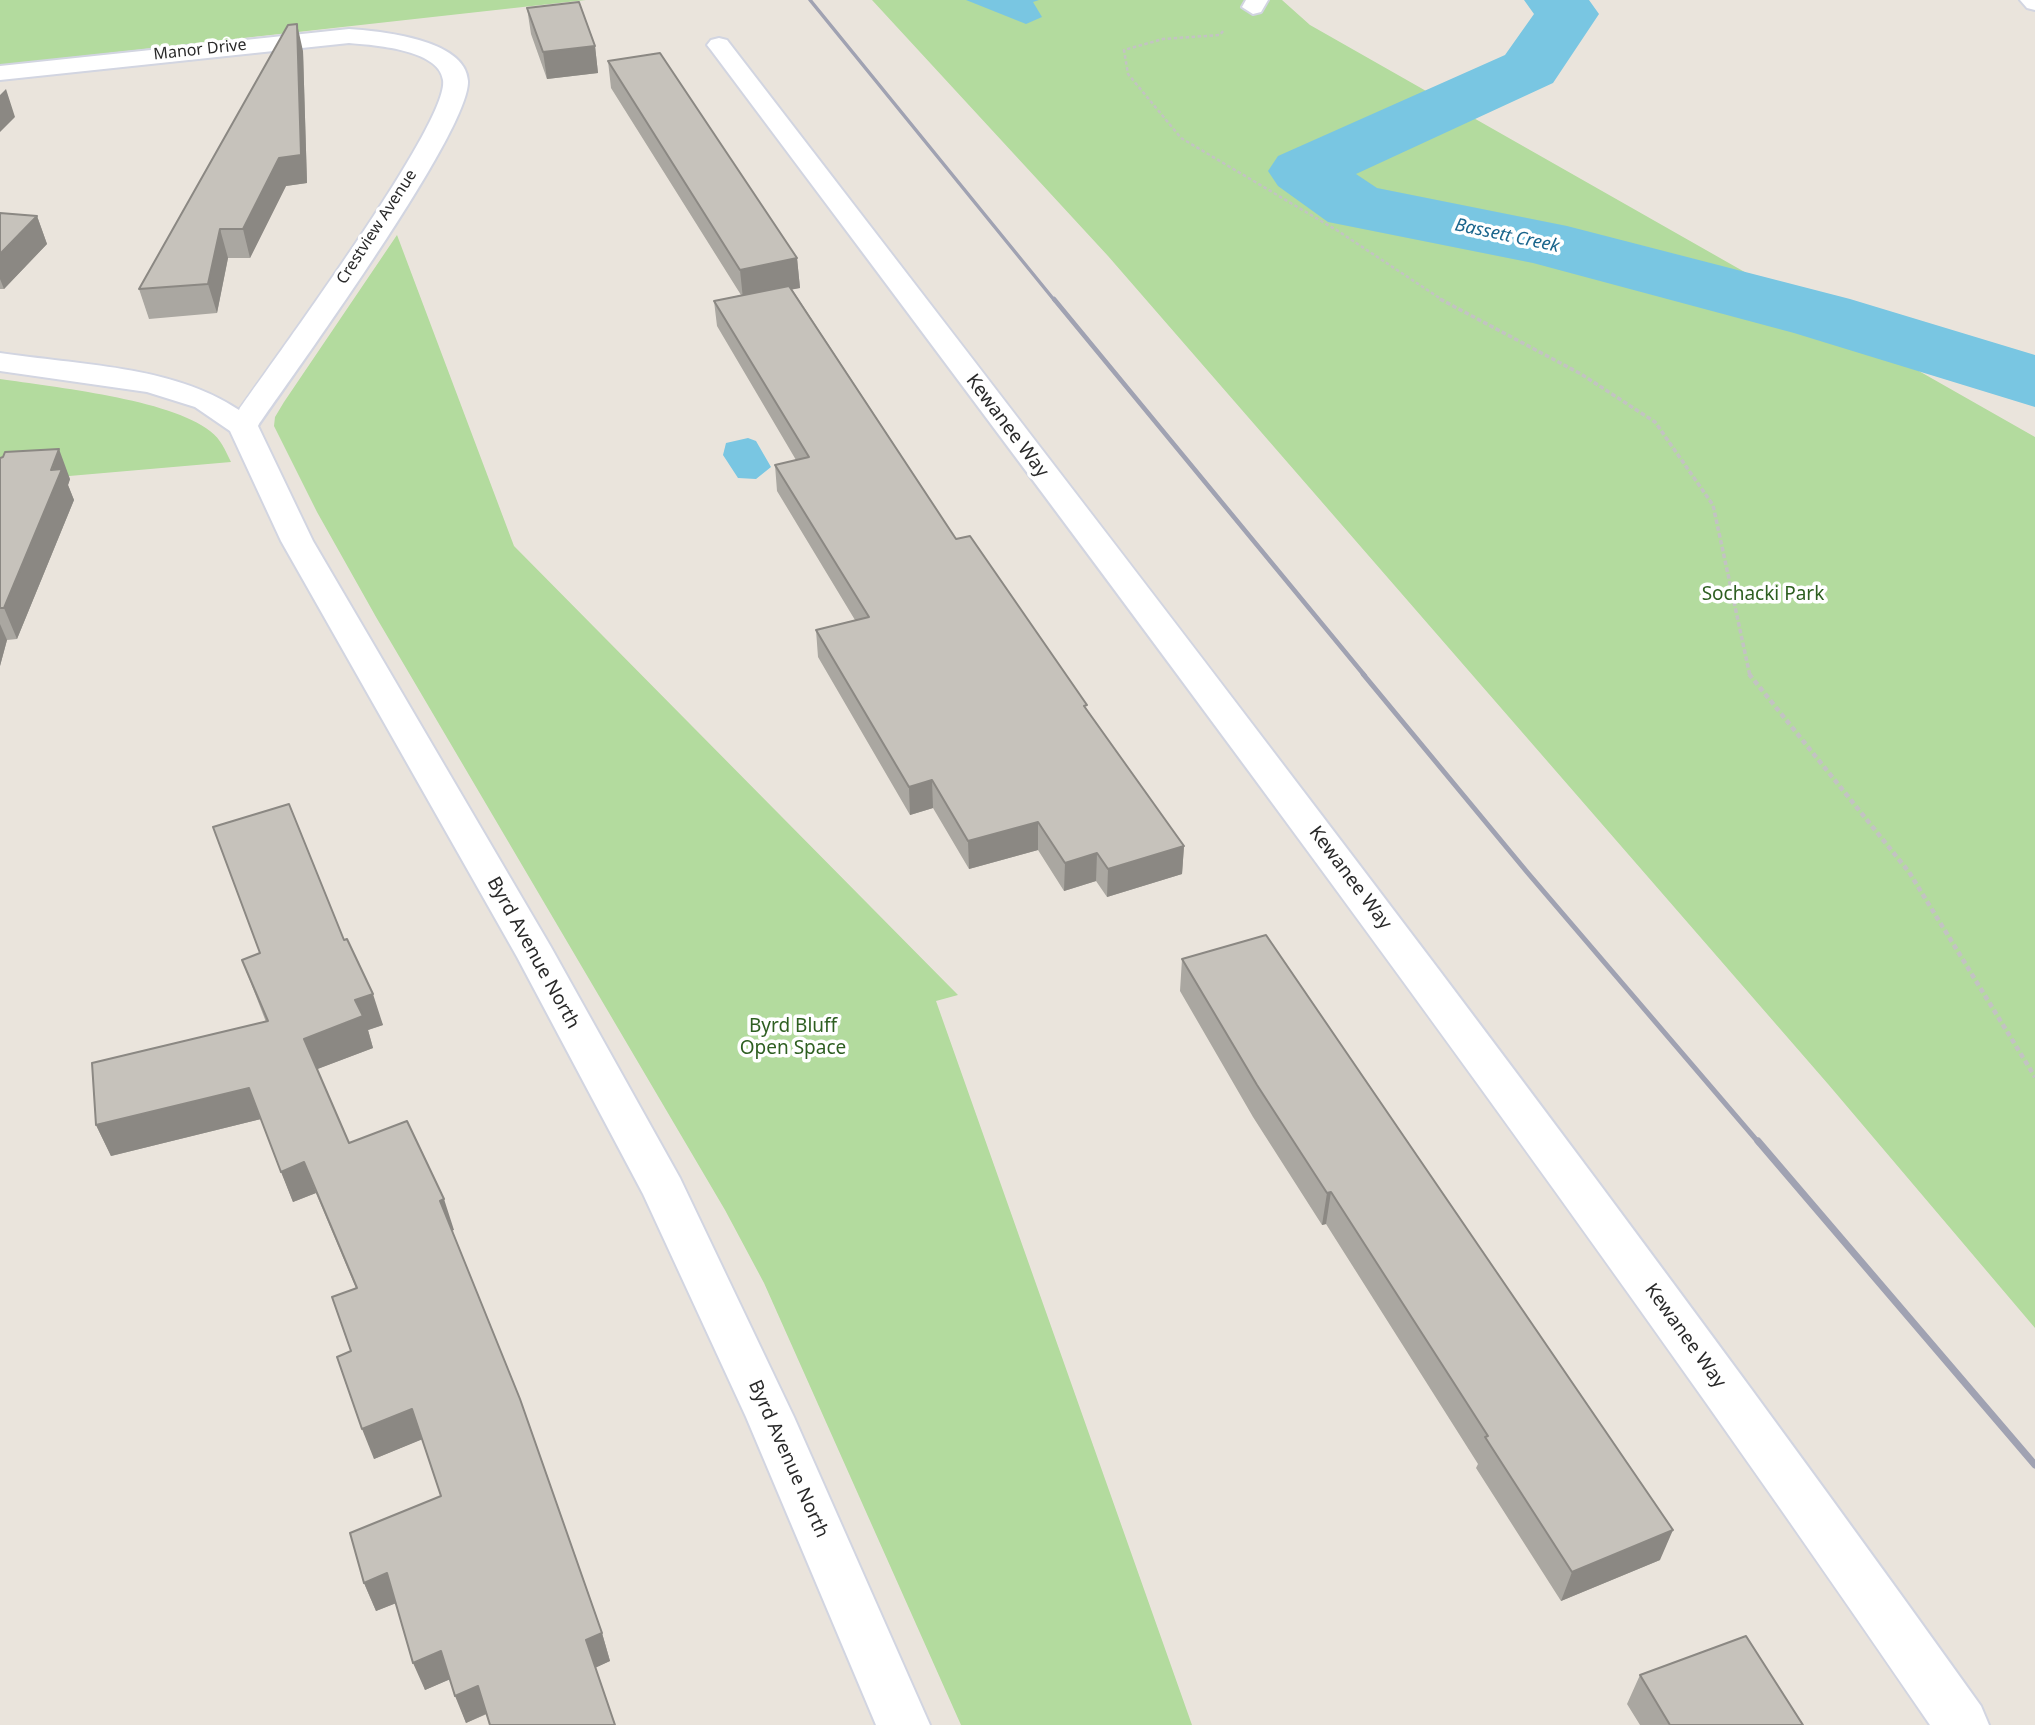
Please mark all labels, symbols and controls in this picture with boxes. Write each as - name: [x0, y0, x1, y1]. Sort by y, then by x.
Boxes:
- street label: Manor Drive: [153, 36, 247, 64]
- street label: Crestview Avenue: [333, 166, 421, 288]
- water label: Bassett Creek: [1453, 214, 1561, 258]
- street label: Kewanee Way: [961, 370, 1053, 482]
- park label: Sochacki Park: [1702, 584, 1824, 606]
- street label: Kewanee Way: [1304, 822, 1396, 934]
- street label: Byrd Avenue North: [482, 873, 584, 1033]
- park label: Byrd Bluff Open Space: [740, 1016, 846, 1060]
- street label: Kewanee Way: [1639, 1279, 1731, 1393]
- street label: Byrd Avenue North: [743, 1377, 833, 1541]

